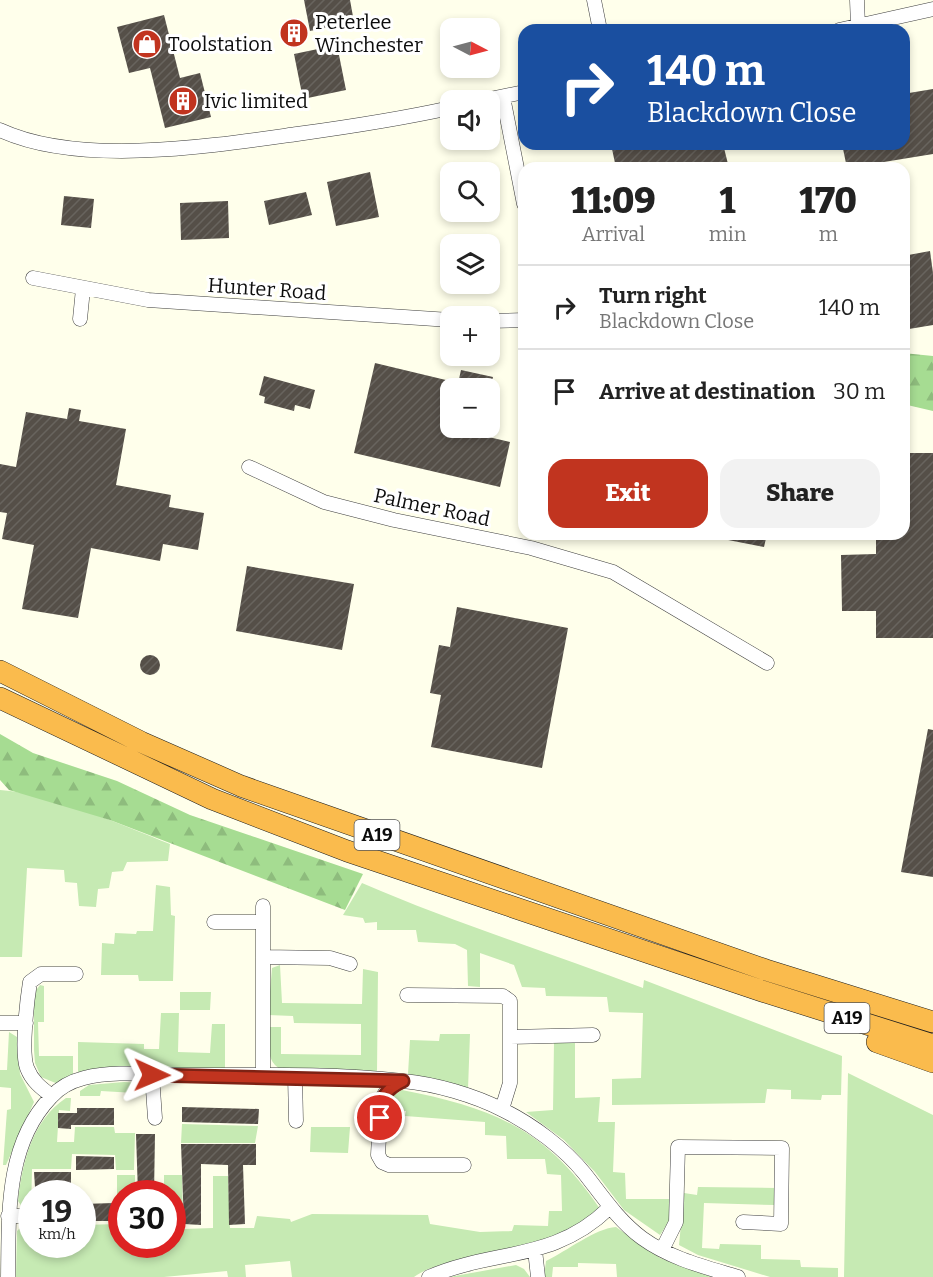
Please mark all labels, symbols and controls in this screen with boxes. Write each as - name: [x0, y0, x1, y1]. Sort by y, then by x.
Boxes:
- place label: Peterlee Winchester: [315, 10, 423, 57]
- building icon: Peterlee Winchester: [278, 17, 310, 49]
- north arrow: [440, 18, 500, 78]
- map controls: [440, 18, 500, 438]
- shop icon: Toolstation: [131, 28, 163, 60]
- place label: Toolstation: [168, 32, 273, 56]
- text: 140 m: [647, 46, 765, 96]
- icon: right: [548, 48, 626, 126]
- building icon: Ivic limited: [167, 85, 199, 117]
- place label: Ivic limited: [204, 89, 308, 113]
- button: sound: [440, 90, 500, 150]
- text: Blackdown Close: [647, 97, 857, 129]
- button: search: [440, 162, 500, 222]
- text: 11:09: [571, 179, 656, 223]
- text: 1: [720, 179, 736, 223]
- text: 170: [799, 179, 857, 223]
- text: Arrival: [582, 222, 645, 246]
- text: min: [709, 222, 746, 246]
- text: m: [819, 222, 838, 246]
- button: layers: [440, 234, 500, 294]
- street label: Hunter Road: [207, 273, 327, 305]
- text: Turn right: [599, 282, 707, 309]
- icon: right: [548, 291, 581, 324]
- text: 140 m: [819, 294, 880, 321]
- button: +: [440, 306, 500, 366]
- text: Blackdown Close: [599, 309, 754, 333]
- icon: arrive: [548, 375, 581, 408]
- button: −: [440, 378, 500, 438]
- text: Arrive at destination: [599, 378, 815, 405]
- text: 30 m: [833, 378, 885, 405]
- button: Exit: [548, 459, 708, 528]
- button: Share: [720, 459, 880, 528]
- street label: Palmer Road: [372, 483, 492, 531]
- road number: A19: [354, 820, 400, 850]
- road number: A19: [824, 1003, 870, 1033]
- position arrow: [120, 1043, 184, 1107]
- pin: [354, 1092, 405, 1143]
- icon: arrive: [363, 1101, 396, 1134]
- speed limit sign: 30: [108, 1180, 186, 1258]
- text: 19: [42, 1194, 72, 1230]
- text: km/h: [38, 1225, 76, 1243]

